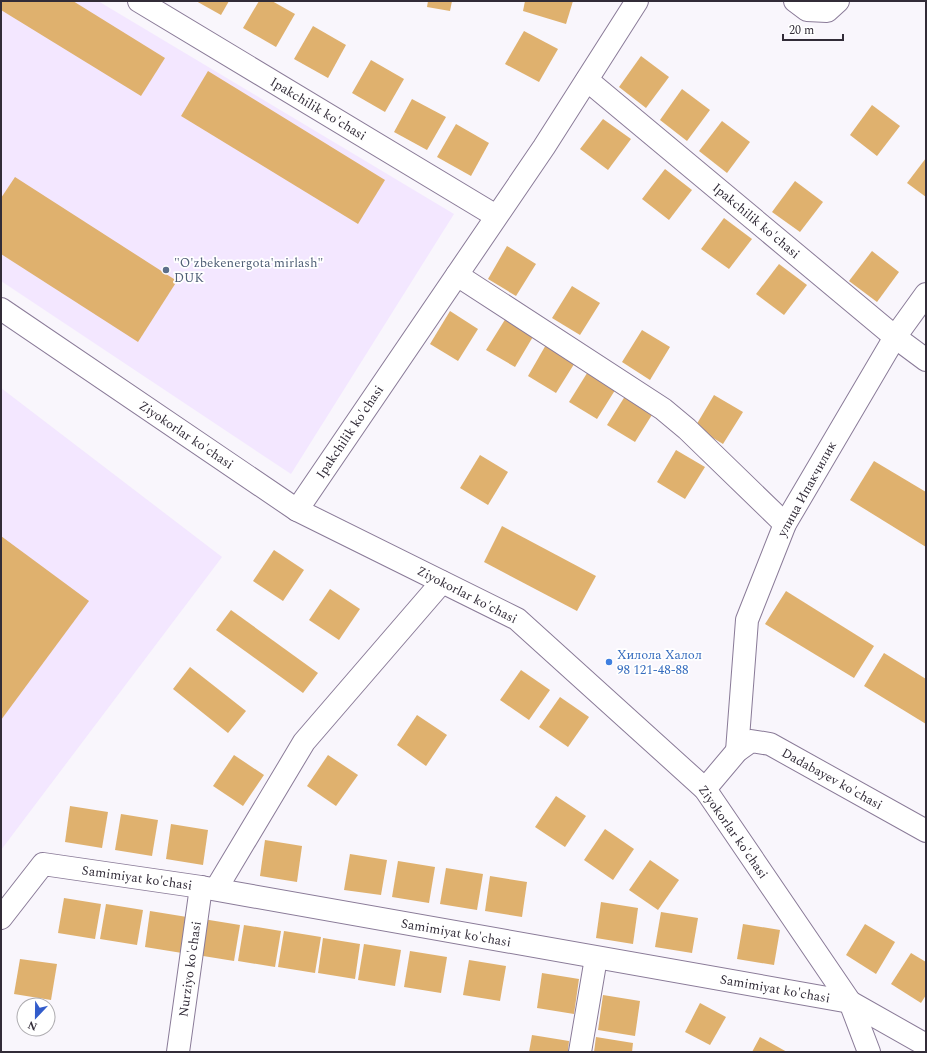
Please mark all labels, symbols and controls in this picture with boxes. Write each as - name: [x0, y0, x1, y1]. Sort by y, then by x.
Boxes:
- scale bar: [783, 16, 843, 42]
- text: 20 m: [789, 21, 814, 40]
- street label: Ipakchilik ko'chasi: [266, 72, 370, 146]
- street label: Ipakchilik ko'chasi: [708, 178, 804, 264]
- place label: "O'zbekenergota'mirlash" DUK: [174, 253, 323, 288]
- marker: "O'zbekenergota'mirlash" DUK: [161, 265, 171, 275]
- street label: Ipakchilik ko'chasi: [311, 381, 389, 483]
- street label: Ziyokorlar ko'chasi: [135, 396, 237, 474]
- street label: улица Ипакчилик: [772, 437, 842, 542]
- street label: Ziyokorlar ko'chasi: [413, 561, 521, 629]
- place label: Хилола Халол 98 121-48-88: [617, 645, 702, 680]
- marker: Хилола Халол 98 121-48-88: [604, 657, 614, 667]
- street label: Dadabayev ko'chasi: [778, 743, 886, 815]
- street label: Ziyokorlar ko'chasi: [693, 781, 773, 883]
- street label: Samimiyat ko'chasi: [80, 860, 194, 896]
- street label: Samimiyat ko'chasi: [399, 913, 513, 953]
- street label: Nurziyo ko'chasi: [173, 920, 207, 1018]
- street label: Samimiyat ko'chasi: [718, 969, 832, 1009]
- north arrow: [16, 997, 56, 1037]
- text: N: [25, 1016, 40, 1035]

